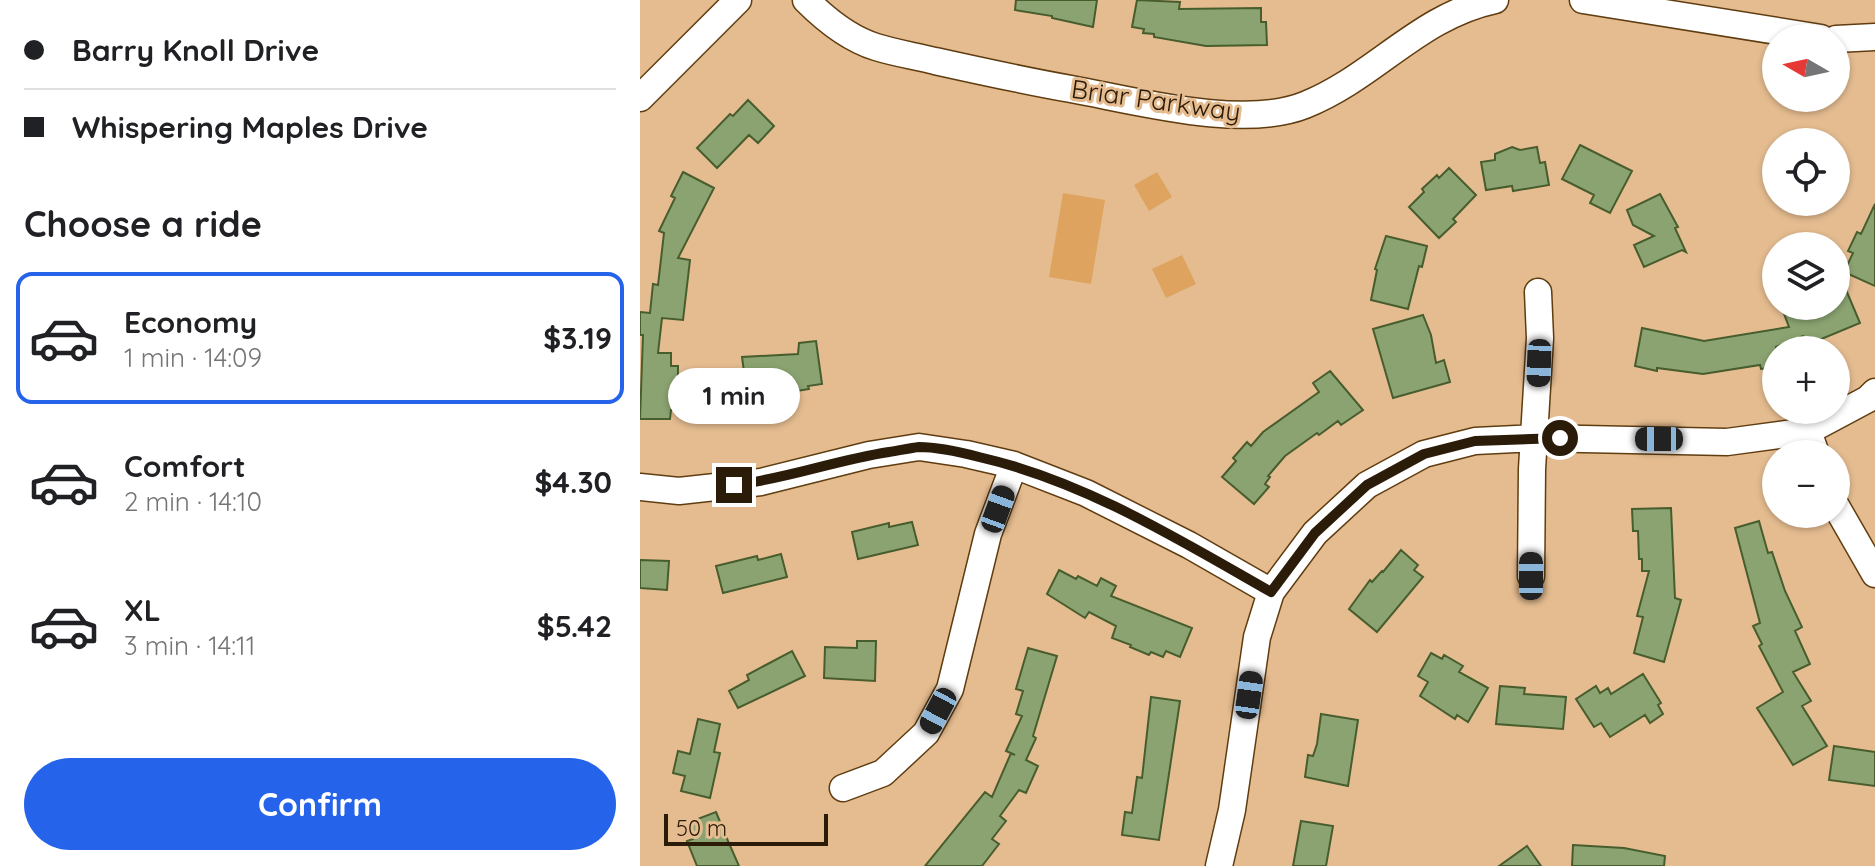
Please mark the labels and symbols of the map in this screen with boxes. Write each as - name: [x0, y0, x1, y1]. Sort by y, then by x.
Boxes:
- north arrow: [1762, 24, 1850, 112]
- street label: Briar Parkway: [1069, 72, 1243, 128]
- car: [1526, 339, 1552, 387]
- callout: 1 min: [668, 369, 800, 425]
- route start: [1542, 420, 1578, 456]
- car: [1635, 427, 1683, 451]
- route end: [716, 467, 752, 503]
- car: [979, 482, 1017, 536]
- car: [1519, 552, 1543, 600]
- car: [1234, 670, 1264, 720]
- car: [916, 684, 960, 738]
- scale bar: [664, 810, 828, 846]

